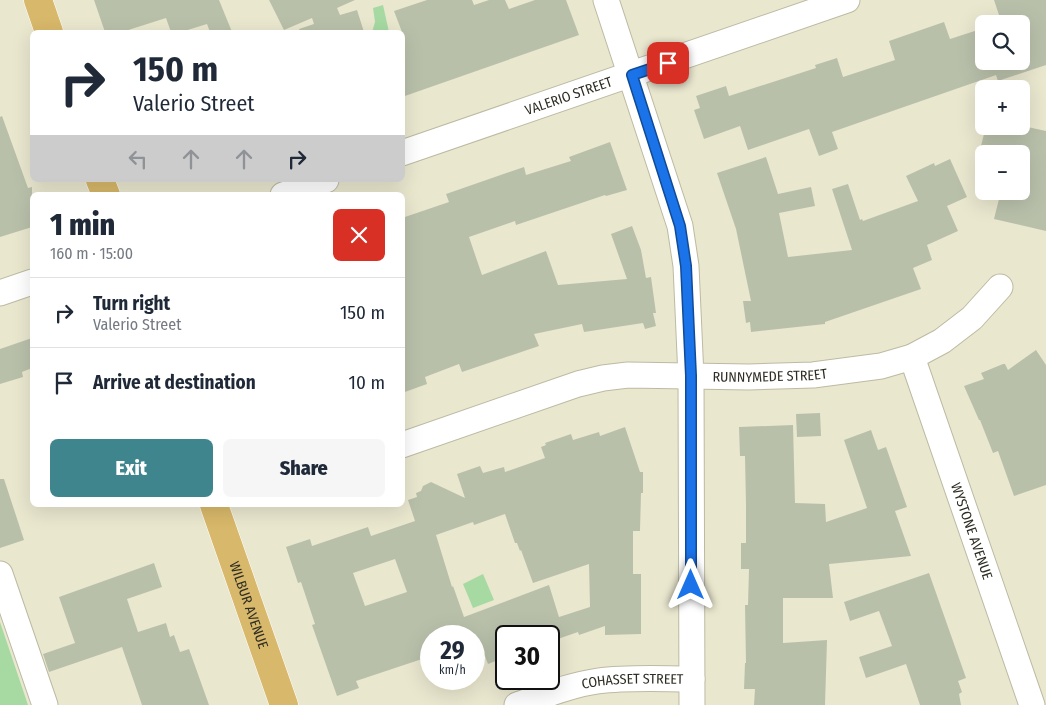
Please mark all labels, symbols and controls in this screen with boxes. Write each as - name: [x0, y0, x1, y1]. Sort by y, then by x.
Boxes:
- map controls: [975, 15, 1030, 200]
- button: search: [975, 15, 1030, 70]
- pin: [647, 42, 689, 84]
- text: 150 m: [133, 48, 218, 90]
- icon: arrive: [654, 49, 682, 77]
- icon: right: [50, 50, 115, 115]
- street label: VALERIO STREET: [523, 73, 615, 119]
- button: +: [975, 80, 1030, 135]
- text: Valerio Street: [133, 90, 255, 117]
- icon: left: [124, 145, 152, 173]
- icon: ahead: [177, 145, 205, 173]
- icon: ahead: [230, 145, 258, 173]
- icon: right: [283, 145, 311, 173]
- button: −: [975, 145, 1030, 200]
- text: 1 min: [50, 207, 115, 243]
- button: close: [333, 209, 385, 261]
- text: 160 m · 15:00: [50, 244, 133, 263]
- text: Turn right: [93, 292, 170, 315]
- icon: right: [50, 299, 78, 327]
- text: 150 m: [340, 301, 385, 324]
- text: Valerio Street: [93, 315, 181, 334]
- street label: RUNNYMEDE STREET: [712, 365, 829, 386]
- icon: arrive: [50, 369, 78, 397]
- text: Arrive at destination: [93, 371, 256, 394]
- text: 10 m: [349, 371, 385, 394]
- button: Exit: [50, 439, 213, 497]
- button: Share: [223, 439, 385, 497]
- street label: WYSTONE AVENUE: [947, 480, 996, 582]
- position arrow: [664, 558, 716, 610]
- street label: WILBUR AVENUE: [225, 559, 272, 652]
- speed limit sign: 30: [495, 625, 560, 690]
- text: 29: [440, 636, 465, 666]
- text: km/h: [439, 663, 466, 677]
- street label: COHASSET STREET: [580, 670, 684, 693]

